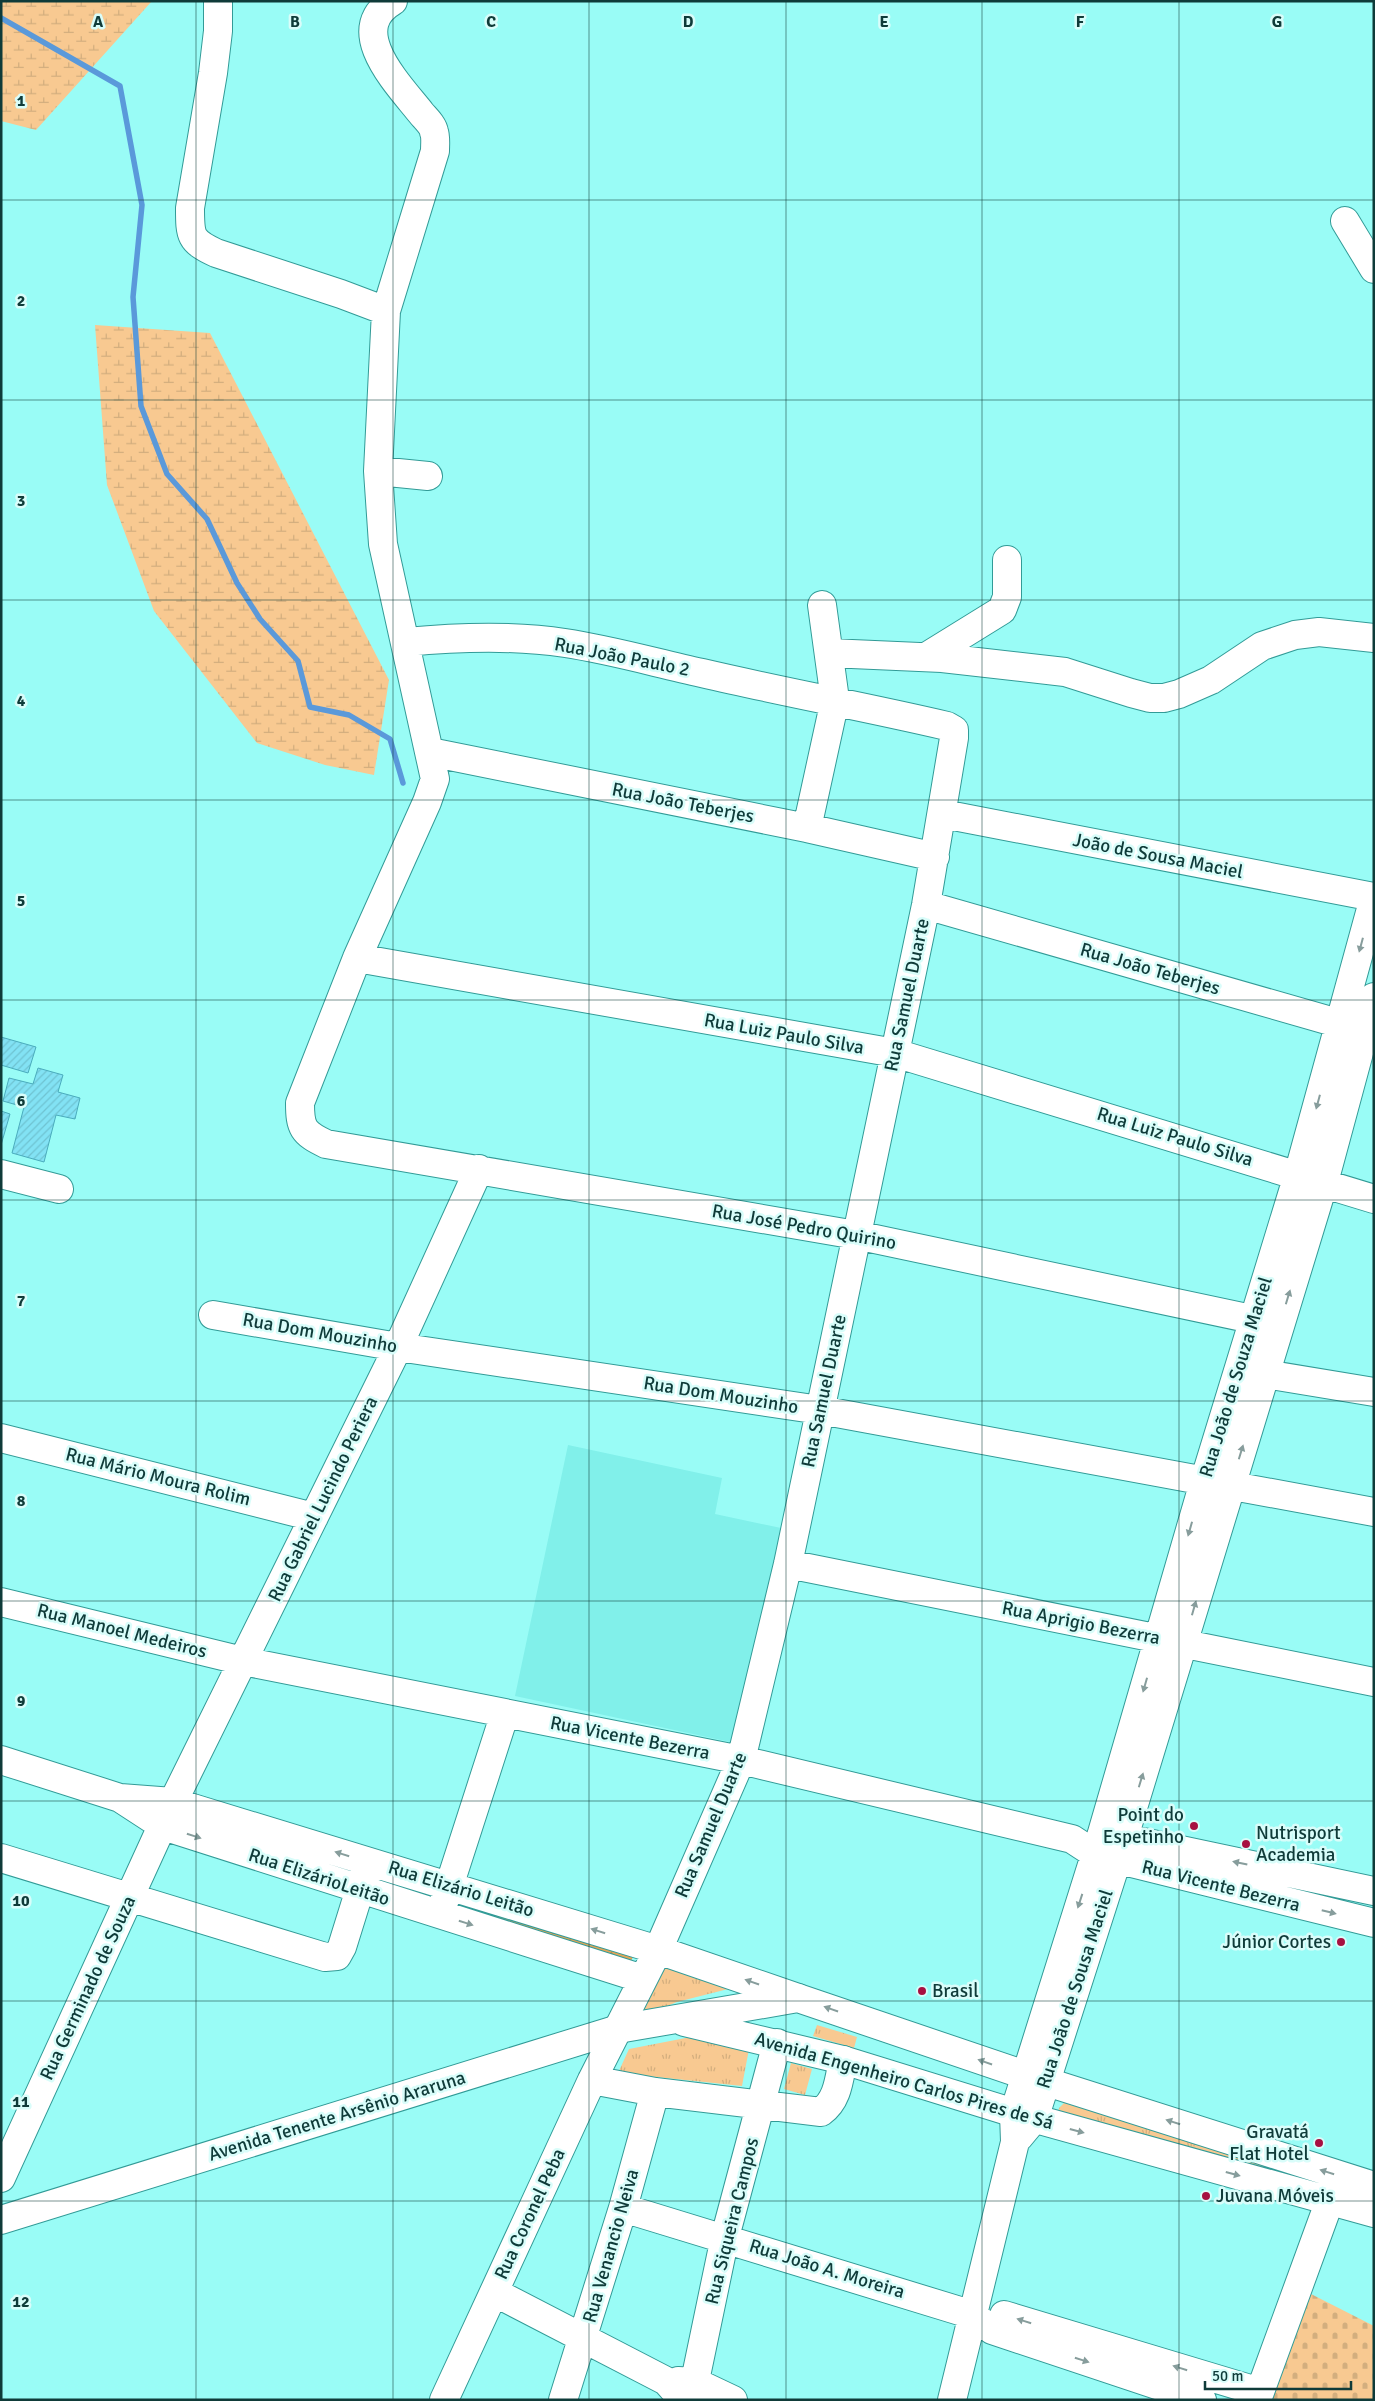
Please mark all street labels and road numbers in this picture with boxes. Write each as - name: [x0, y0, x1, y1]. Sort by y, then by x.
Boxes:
- street label: Rua João Paulo 2: [552, 632, 692, 682]
- street label: Rua João Teberjes: [610, 777, 756, 829]
- street label: João de Sousa Maciel: [1071, 828, 1245, 884]
- street label: Rua Samuel Duarte: [879, 916, 935, 1074]
- street label: Rua João Teberjes: [1077, 938, 1223, 1000]
- street label: Rua Luiz Paulo Silva: [702, 1008, 866, 1060]
- street label: Rua Luiz Paulo Silva: [1094, 1102, 1256, 1172]
- street label: Rua José Pedro Quirino: [710, 1199, 898, 1255]
- street label: Rua João de Souza Maciel: [1194, 1274, 1278, 1480]
- street label: Rua Dom Mouzinho: [241, 1308, 399, 1358]
- street label: Rua Samuel Duarte: [796, 1312, 852, 1470]
- street label: Rua Dom Mouzinho: [642, 1371, 800, 1419]
- street label: Rua Gabriel Lucindo Periera: [263, 1392, 383, 1606]
- street label: Rua Mário Moura Rolim: [63, 1442, 253, 1512]
- street label: Rua Aprigio Bezerra: [1000, 1596, 1162, 1650]
- street label: Rua Manoel Medeiros: [35, 1598, 209, 1664]
- street label: Rua Vicente Bezerra: [548, 1711, 712, 1765]
- street label: Rua Samuel Duarte: [670, 1749, 752, 1901]
- street label: Rua ElizárioLeitão: [245, 1843, 393, 1911]
- street label: Rua Elizário Leitão: [385, 1855, 537, 1923]
- street label: Rua Vicente Bezerra: [1139, 1855, 1303, 1917]
- street label: Rua João de Sousa Maciel: [1031, 1886, 1119, 2092]
- street label: Rua Germinado de Souza: [35, 1892, 141, 2084]
- street label: Avenida Engenheiro Carlos Pires de Sá: [752, 2027, 1056, 2135]
- street label: Avenida Tenente Arsênio Araruna: [205, 2065, 469, 2167]
- street label: Rua Siqueira Campos: [700, 2135, 764, 2307]
- street label: Rua Coronel Peba: [489, 2145, 571, 2283]
- street label: Rua Venancio Neiva: [578, 2166, 644, 2326]
- street label: Rua João A. Moreira: [746, 2234, 908, 2304]

